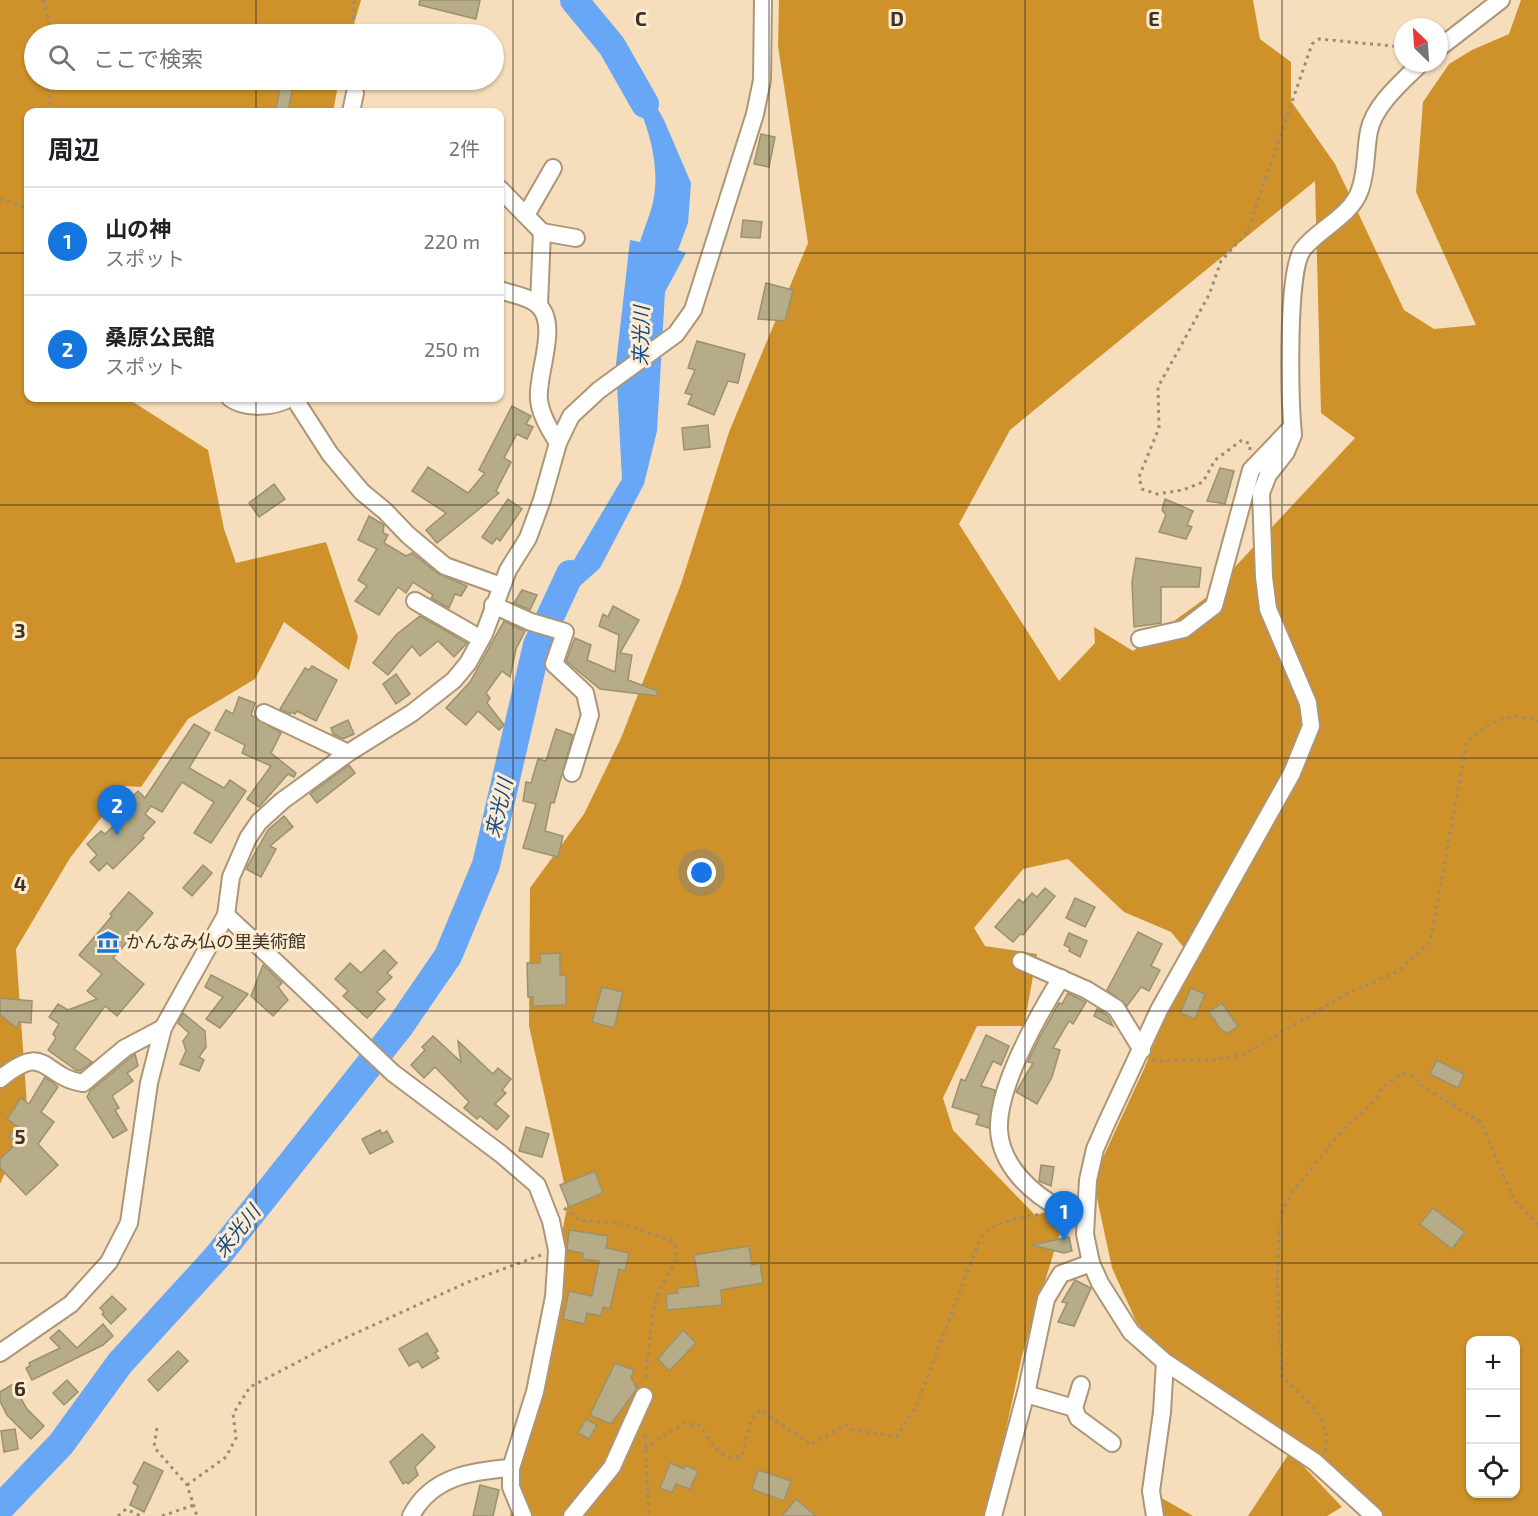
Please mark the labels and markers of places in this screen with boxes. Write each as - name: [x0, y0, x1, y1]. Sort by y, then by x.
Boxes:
- pin: 2: [98, 786, 136, 835]
- museum icon: かんなみ仏の里美術館: [95, 929, 121, 955]
- place label: かんなみ仏の里美術館: [126, 930, 306, 952]
- pin: 1: [1044, 1192, 1084, 1241]

